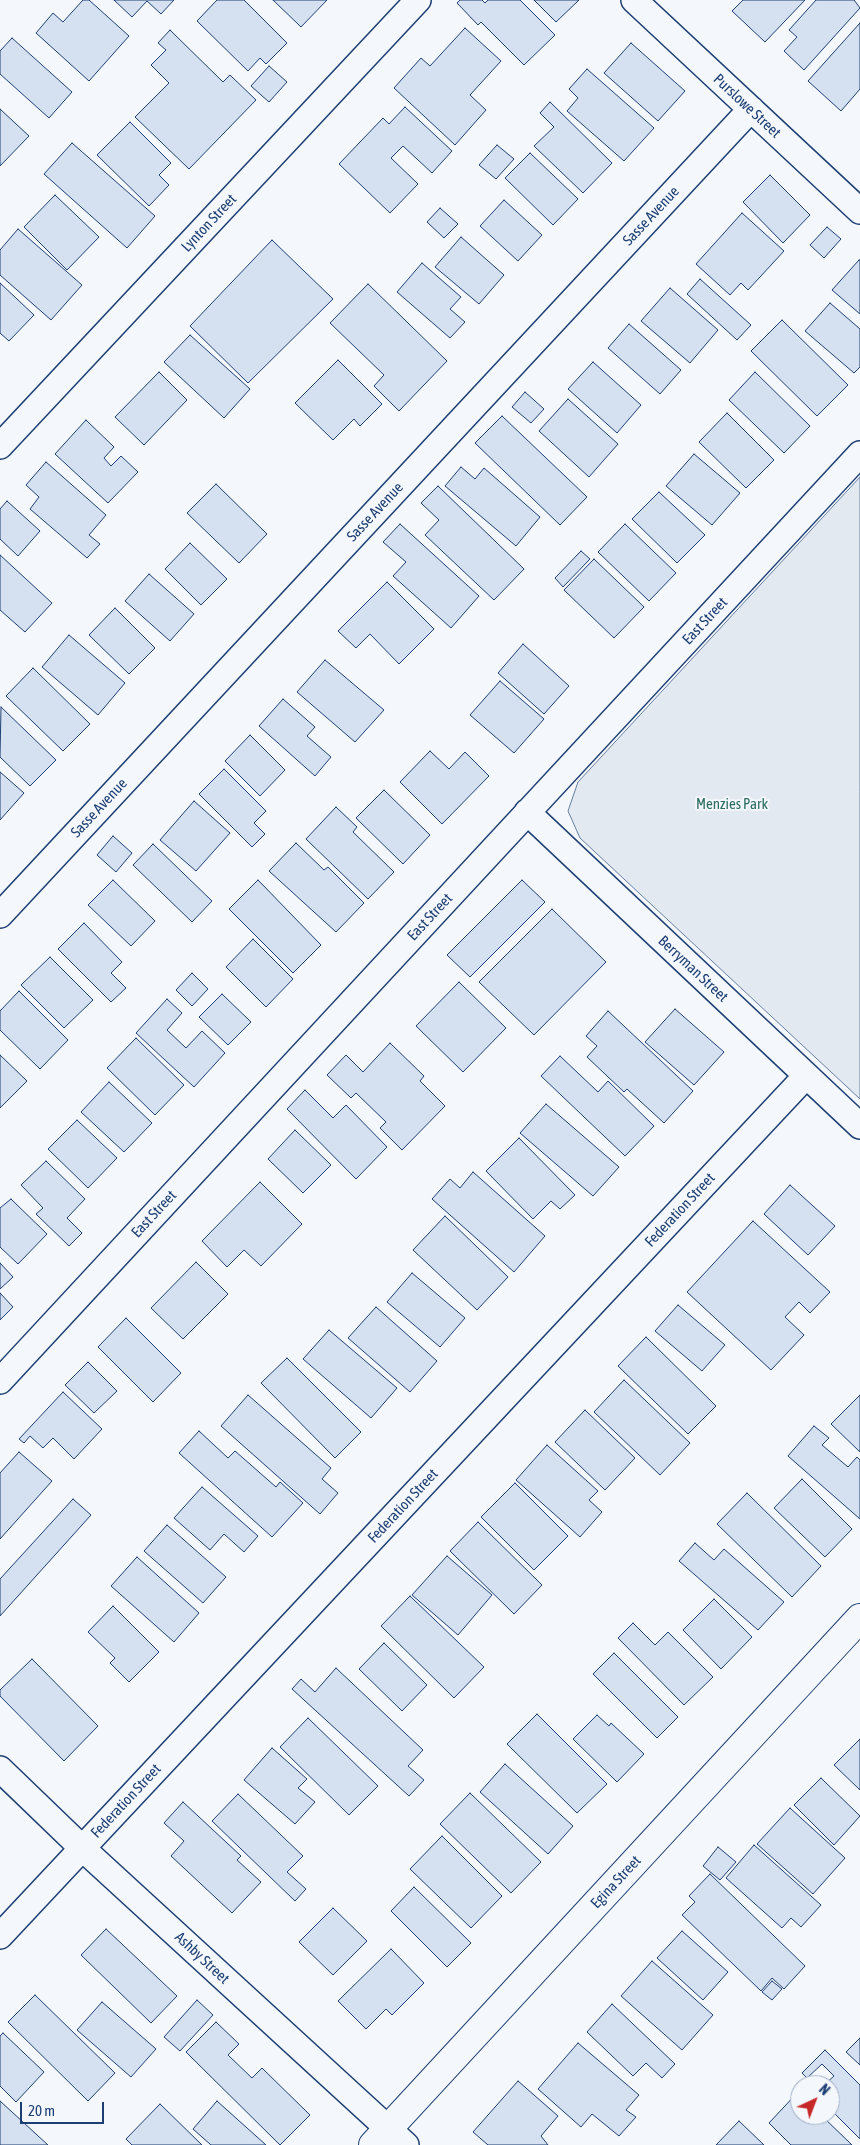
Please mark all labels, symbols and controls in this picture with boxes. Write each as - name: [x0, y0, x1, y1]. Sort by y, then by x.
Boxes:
- street label: Purslowe Street: [710, 70, 784, 142]
- street label: Sasse Avenue: [619, 183, 683, 249]
- street label: Lynton Street: [178, 190, 240, 256]
- street label: Sasse Avenue: [343, 479, 407, 545]
- street label: East Street: [679, 594, 731, 648]
- street label: Sasse Avenue: [67, 775, 131, 841]
- park label: Menzies Park: [696, 795, 768, 813]
- street label: East Street: [404, 890, 456, 944]
- street label: Berryman Street: [654, 932, 732, 1006]
- street label: Federation Street: [641, 1169, 719, 1251]
- street label: East Street: [128, 1187, 180, 1241]
- street label: Federation Street: [364, 1465, 442, 1547]
- street label: Federation Street: [87, 1760, 165, 1842]
- street label: Egina Street: [587, 1852, 645, 1912]
- street label: Ashby Street: [171, 1928, 233, 1988]
- north arrow: [790, 2075, 840, 2125]
- text: N: [816, 2081, 833, 2098]
- scale bar: [22, 2092, 106, 2124]
- text: 20 m: [28, 2102, 55, 2119]

